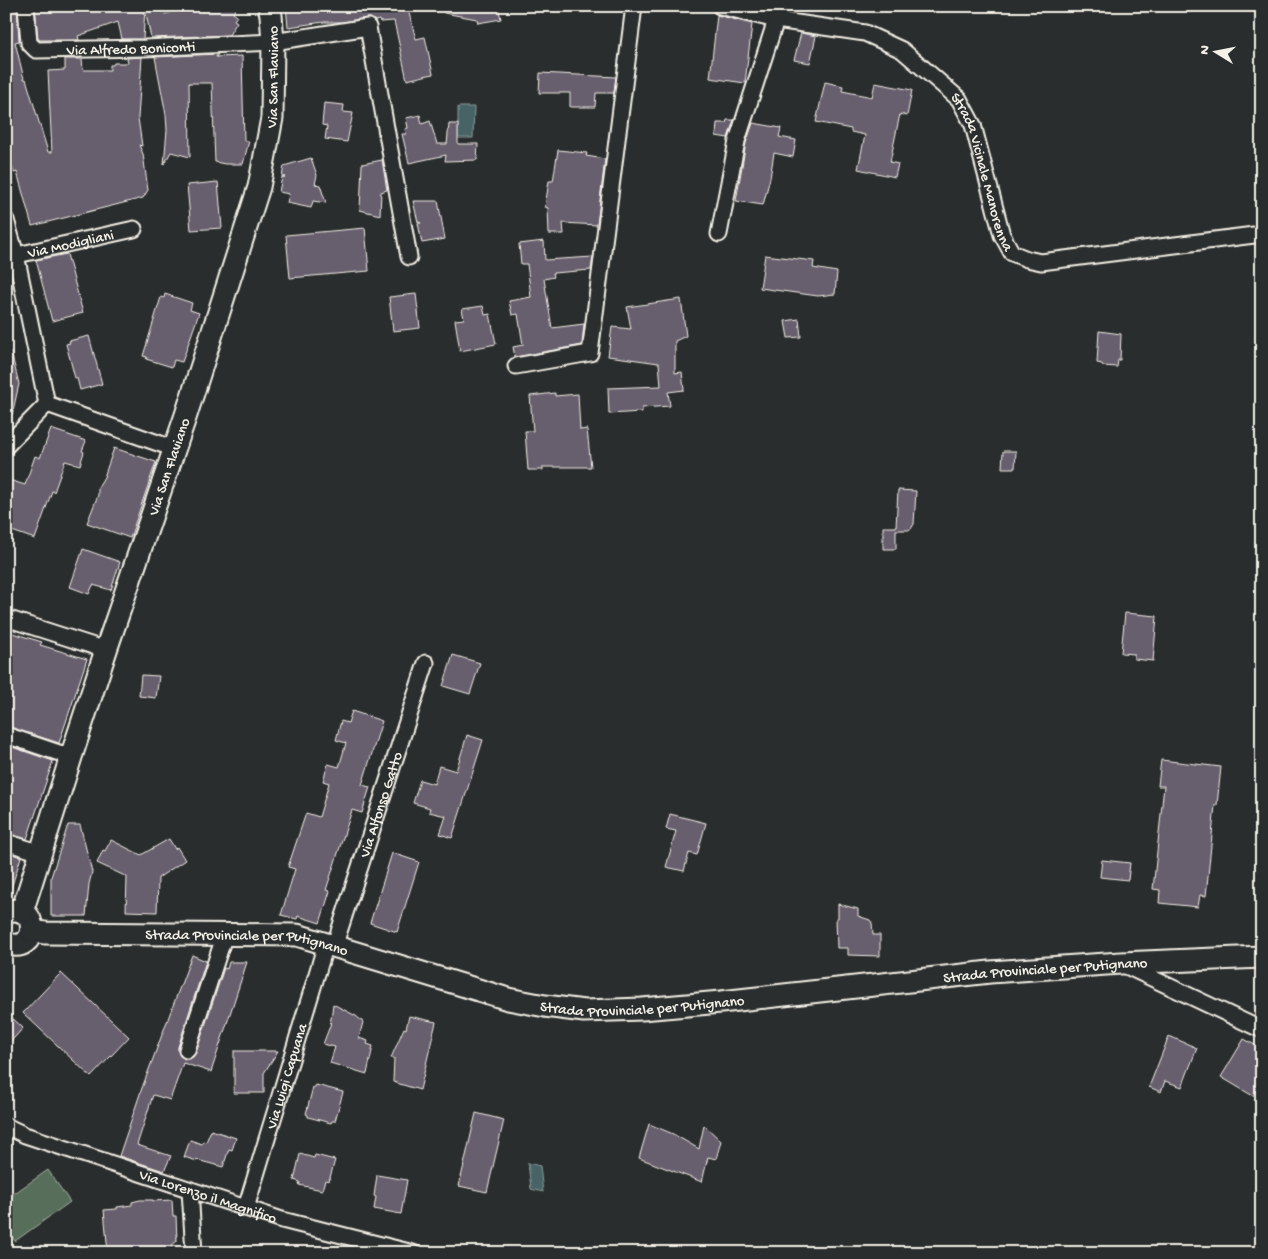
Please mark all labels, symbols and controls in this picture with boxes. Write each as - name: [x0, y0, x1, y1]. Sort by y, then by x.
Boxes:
- street label: Via San Flaviano: [263, 25, 284, 131]
- north arrow: [1190, 28, 1240, 78]
- street label: Via Alfredo Boniconti: [65, 39, 196, 60]
- text: N: [1196, 44, 1215, 56]
- street label: Strada Vicinale Manorenna: [947, 89, 1017, 255]
- street label: Via Modigliani: [25, 227, 116, 264]
- street label: Via San Flaviano: [145, 416, 195, 519]
- street label: Via Alfonso Gatto: [356, 750, 408, 861]
- street label: Strada Provinciale per Putignano: [145, 927, 350, 961]
- street label: Strada Provinciale per Putignano: [942, 955, 1148, 988]
- street label: Strada Provinciale per Putignano: [538, 992, 746, 1022]
- street label: Via Luigi Capuana: [263, 1021, 313, 1132]
- street label: Via Lorenzo il Magnifico: [136, 1166, 279, 1229]

